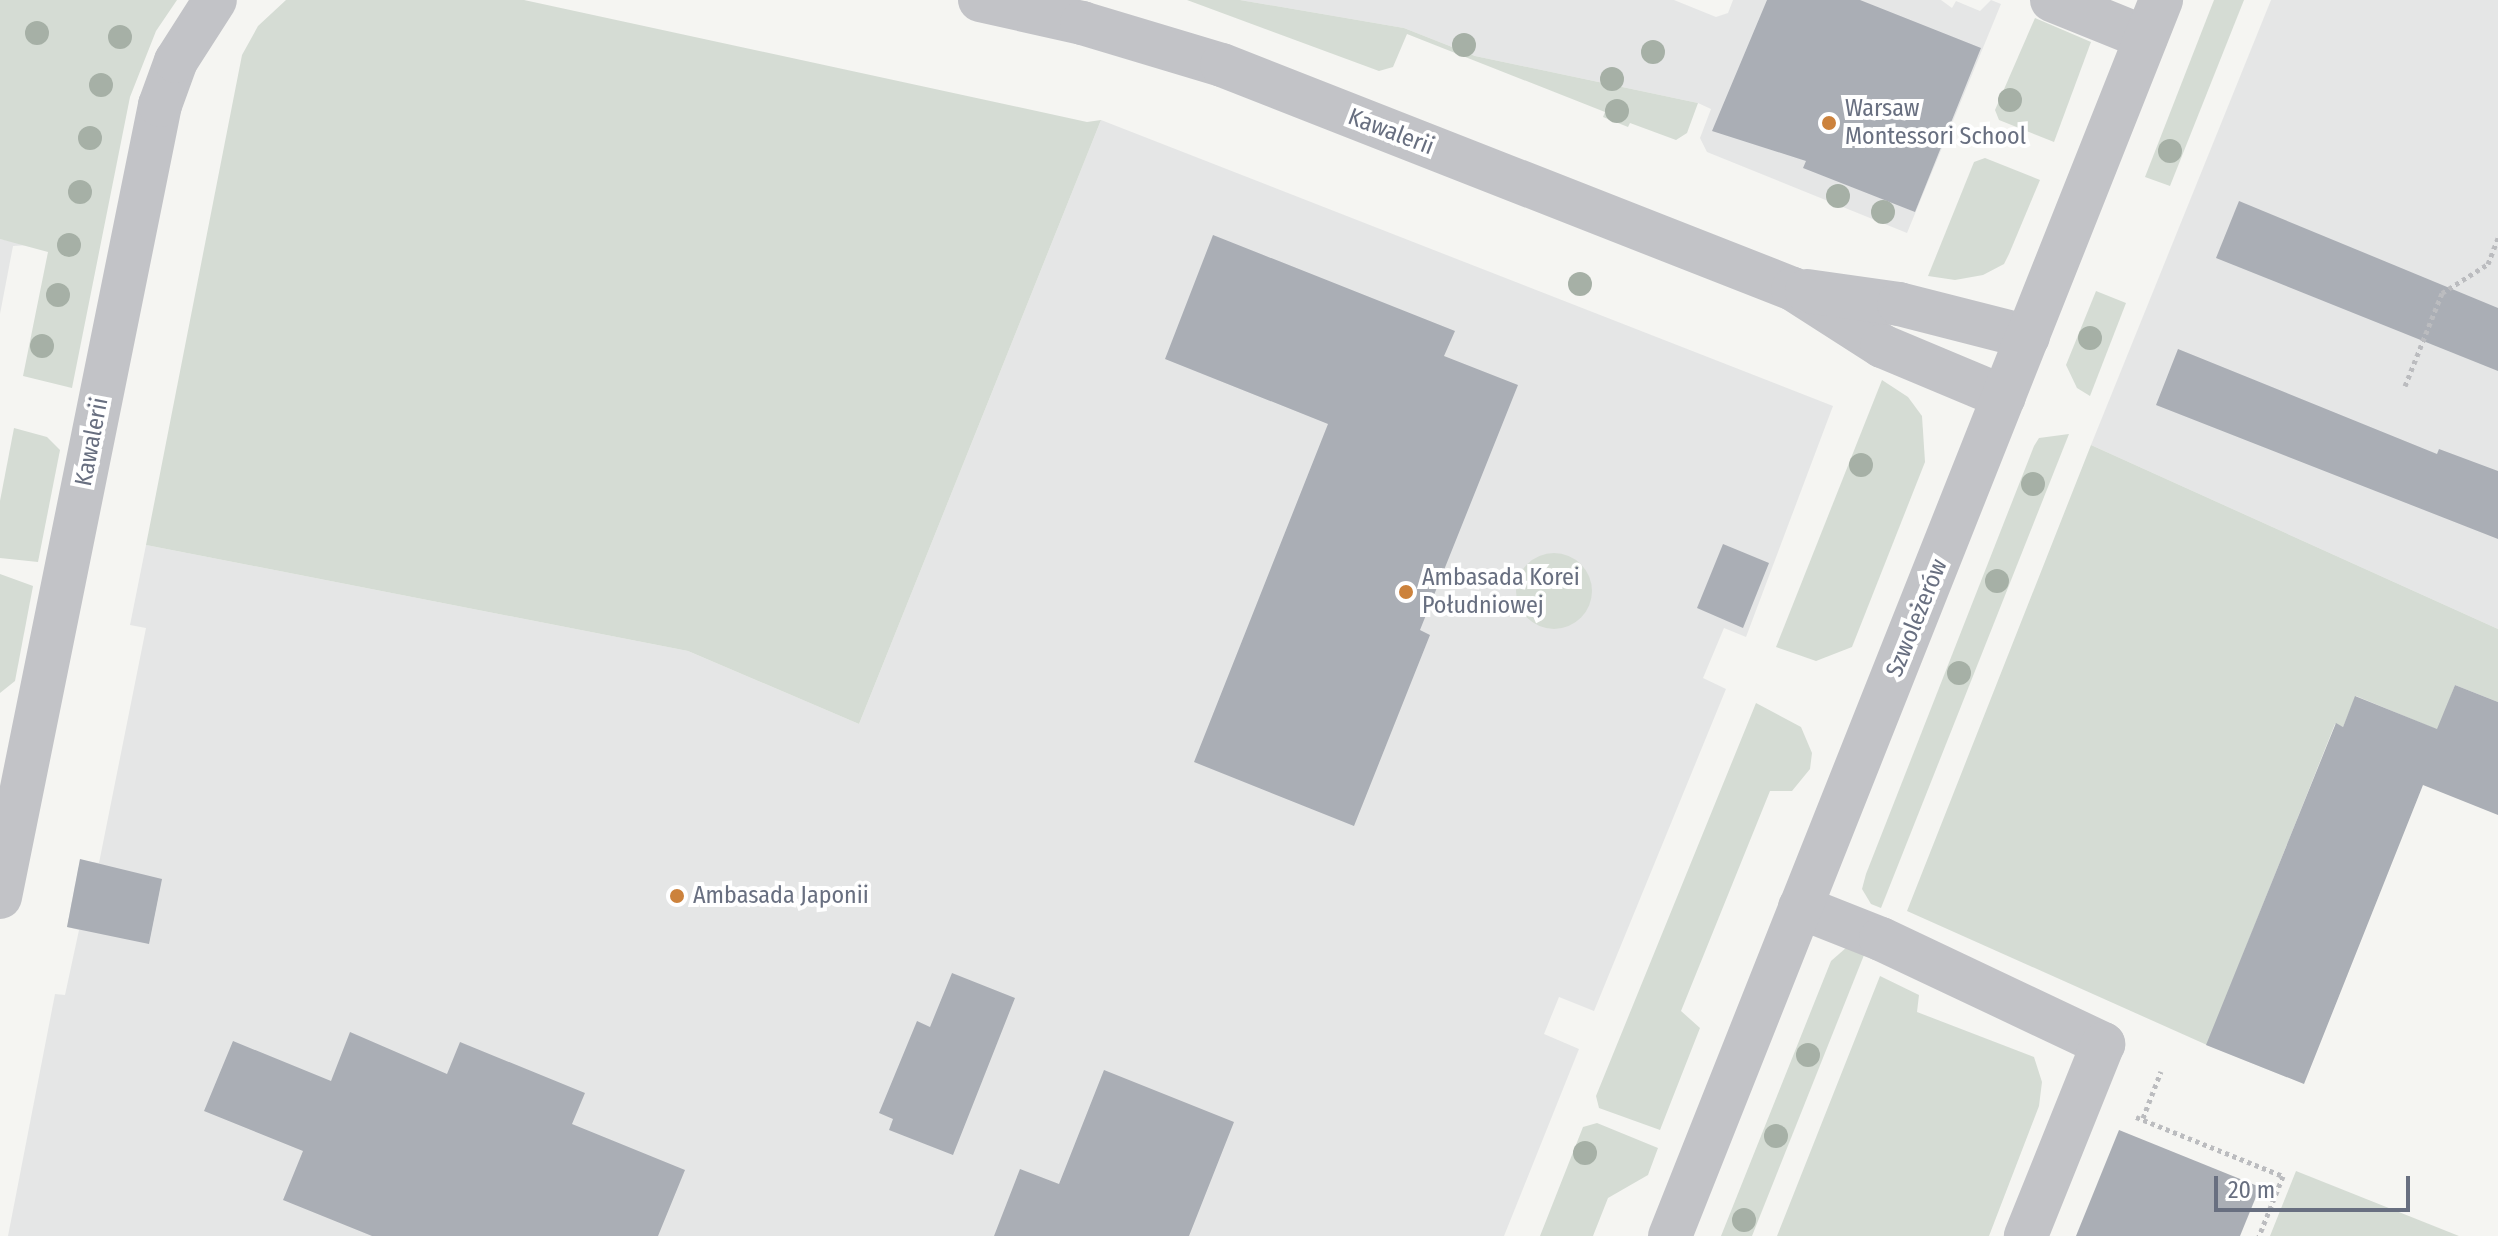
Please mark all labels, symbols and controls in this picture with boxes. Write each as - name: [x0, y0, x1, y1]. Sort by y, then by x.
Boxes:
- place label: Warsaw Montessori School: [1845, 95, 2026, 151]
- street label: Kawalerii: [1344, 102, 1438, 162]
- marker: Warsaw Montessori School: [1820, 114, 1838, 132]
- street label: Kawalerii: [69, 395, 115, 489]
- street label: Szwoleżerów: [1880, 555, 1954, 681]
- place label: Ambasada Korei Południowej: [1422, 564, 1580, 620]
- marker: Ambasada Korei Południowej: [1397, 583, 1415, 601]
- place label: Ambasada Japonii: [693, 882, 869, 910]
- marker: Ambasada Japonii: [668, 887, 686, 905]
- scale bar: [2218, 1160, 2414, 1210]
- text: 20 m: [2228, 1176, 2275, 1204]

